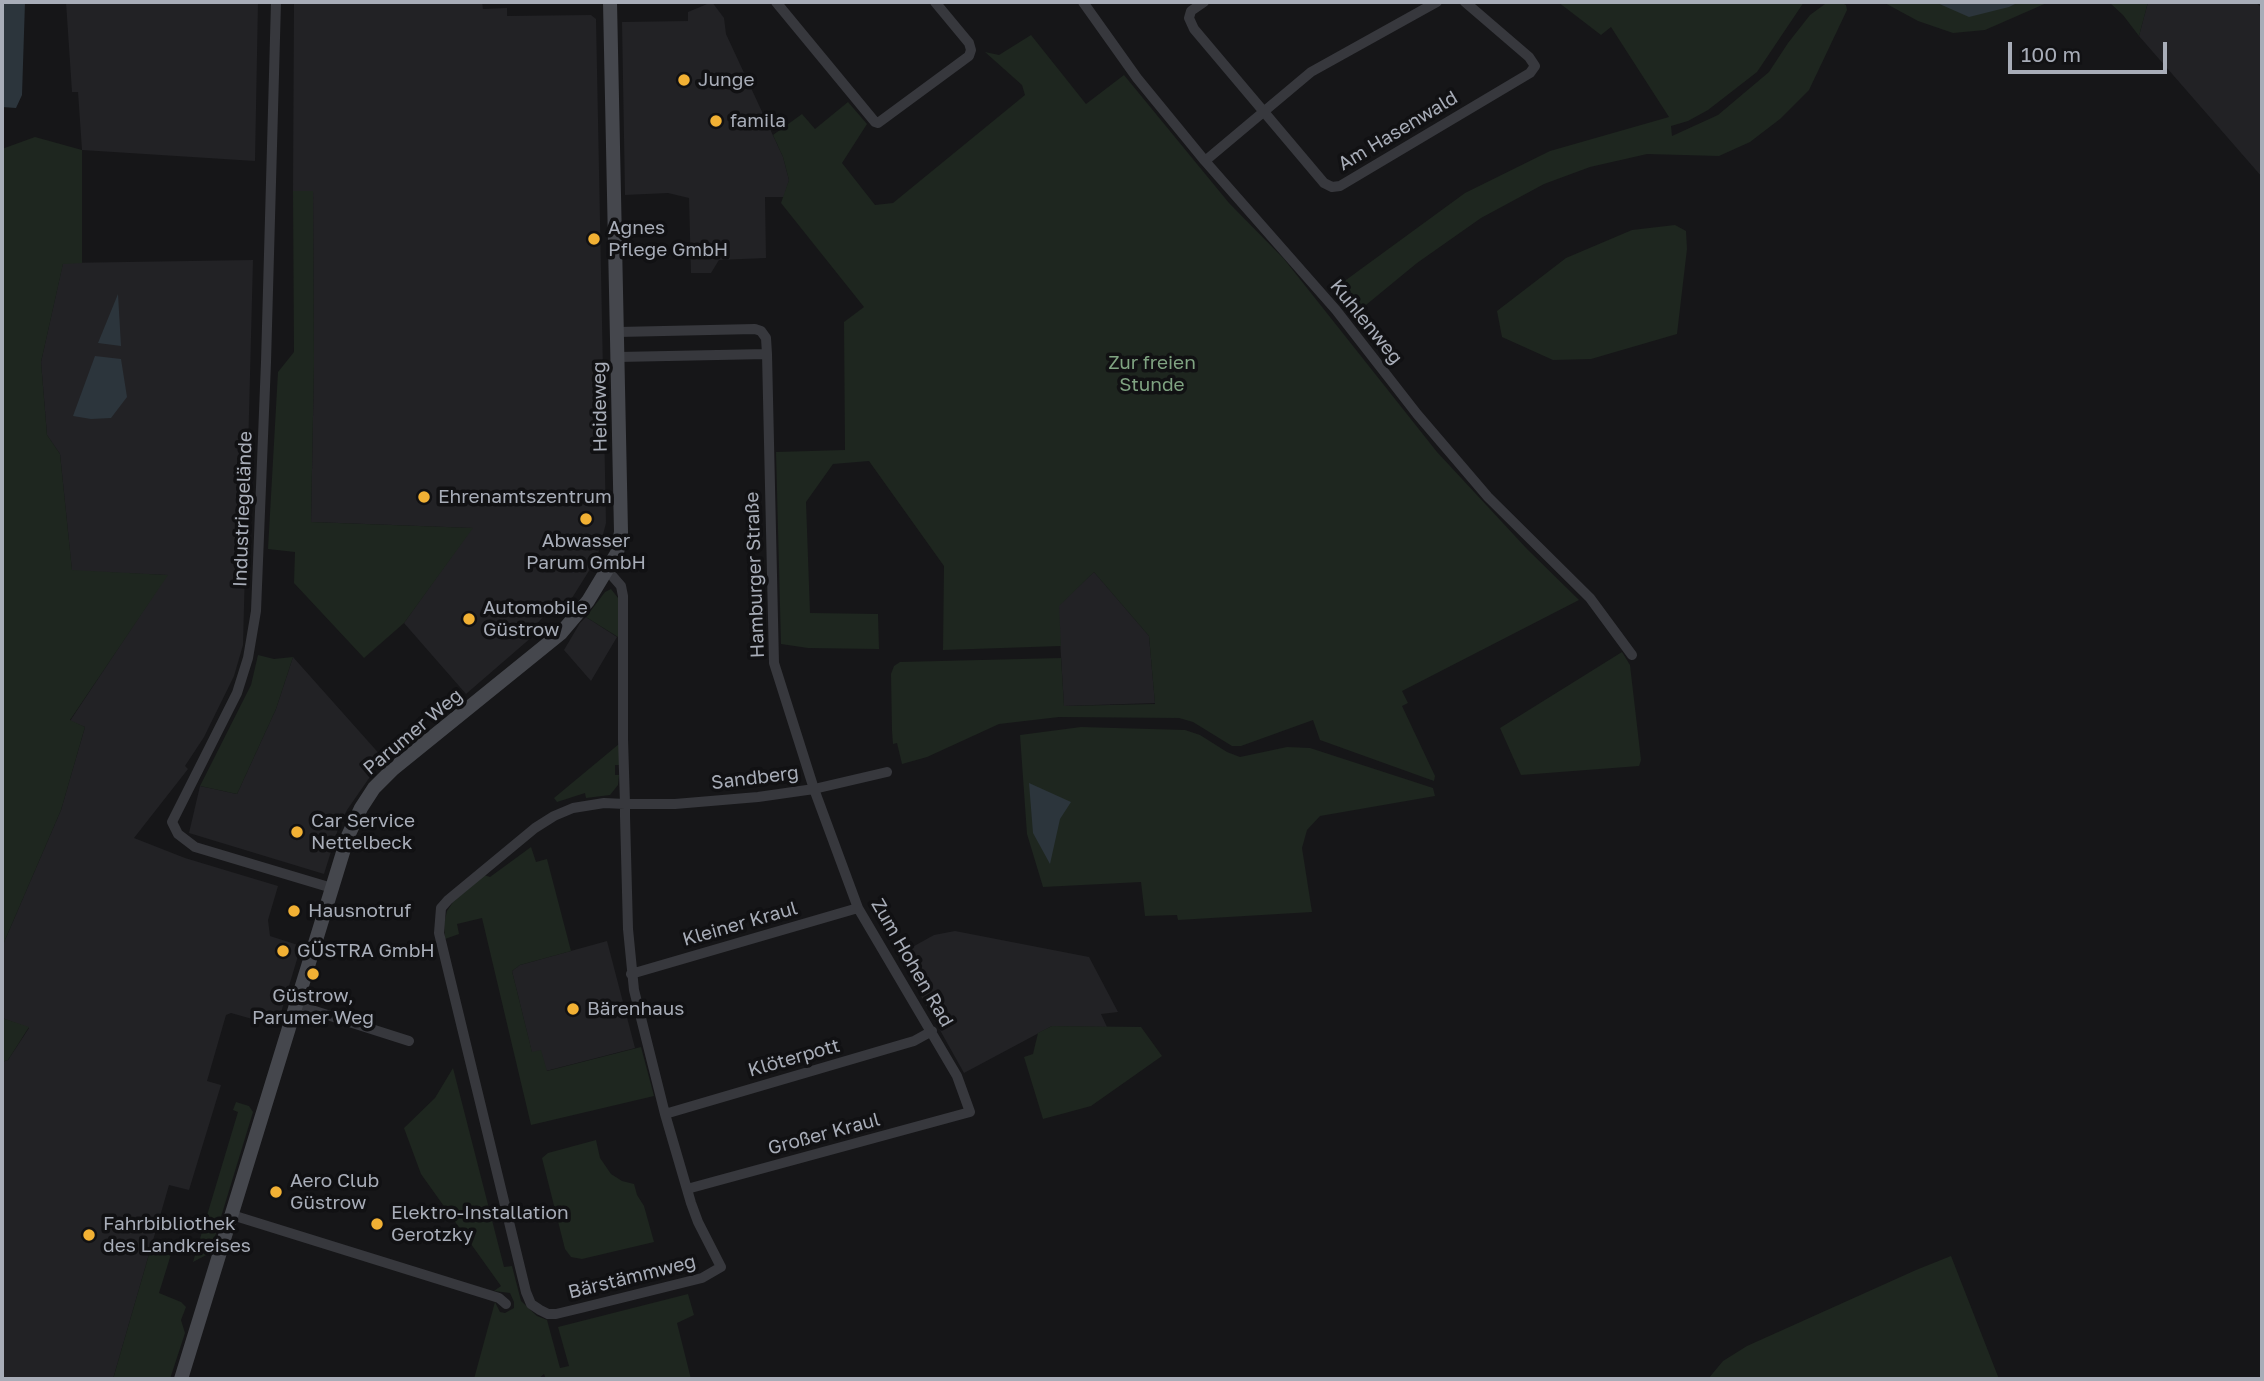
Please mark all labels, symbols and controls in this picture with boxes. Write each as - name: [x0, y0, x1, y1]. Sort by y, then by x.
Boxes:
- scale bar: [2012, 28, 2171, 72]
- text: 100 m: [2021, 41, 2081, 67]
- place label: Junge: [698, 69, 754, 91]
- marker: Junge: [676, 72, 692, 88]
- street label: Am Hasenwald: [1334, 86, 1462, 176]
- place label: famila: [730, 110, 786, 132]
- marker: famila: [708, 113, 724, 129]
- place label: Agnes Pflege GmbH: [608, 217, 728, 261]
- marker: Agnes Pflege GmbH: [586, 231, 602, 247]
- street label: Kuhlenweg: [1325, 275, 1407, 369]
- park label: Zur freien Stunde: [1108, 352, 1196, 396]
- street label: Heideweg: [588, 361, 612, 453]
- street label: Industriegelände: [229, 431, 257, 587]
- place label: Ehrenamtszentrum: [438, 486, 612, 508]
- marker: Ehrenamtszentrum: [416, 489, 432, 505]
- street label: Hamburger Straße: [741, 491, 769, 659]
- marker: Abwasser Parum GmbH: [578, 511, 594, 527]
- place label: Abwasser Parum GmbH: [526, 530, 646, 574]
- place label: Automobile Güstrow: [483, 597, 588, 641]
- marker: Automobile Güstrow: [461, 611, 477, 627]
- street label: Parumer Weg: [359, 684, 467, 780]
- street label: Sandberg: [710, 761, 800, 795]
- place label: Car Service Nettelbeck: [311, 810, 415, 854]
- marker: Car Service Nettelbeck: [289, 824, 305, 840]
- street label: Zum Hohen Rad: [866, 895, 958, 1031]
- street label: Kleiner Kraul: [680, 897, 800, 951]
- place label: Hausnotruf: [308, 900, 411, 922]
- marker: Hausnotruf: [286, 903, 302, 919]
- place label: GÜSTRA GmbH: [297, 940, 435, 962]
- marker: GÜSTRA GmbH: [275, 943, 291, 959]
- marker: Güstrow, Parumer Weg: [305, 966, 321, 982]
- place label: Güstrow, Parumer Weg: [252, 985, 374, 1029]
- place label: Bärenhaus: [587, 998, 684, 1020]
- marker: Bärenhaus: [565, 1001, 581, 1017]
- street label: Klöterpott: [746, 1034, 842, 1082]
- street label: Großer Kraul: [766, 1108, 882, 1160]
- place label: Aero Club Güstrow: [290, 1170, 379, 1214]
- marker: Aero Club Güstrow: [268, 1184, 284, 1200]
- place label: Elektro-Installation Gerotzky: [391, 1202, 569, 1246]
- place label: Fahrbibliothek des Landkreises: [103, 1213, 251, 1257]
- marker: Elektro-Installation Gerotzky: [369, 1216, 385, 1232]
- marker: Fahrbibliothek des Landkreises: [81, 1227, 97, 1243]
- street label: Bärstämmweg: [566, 1250, 698, 1304]

